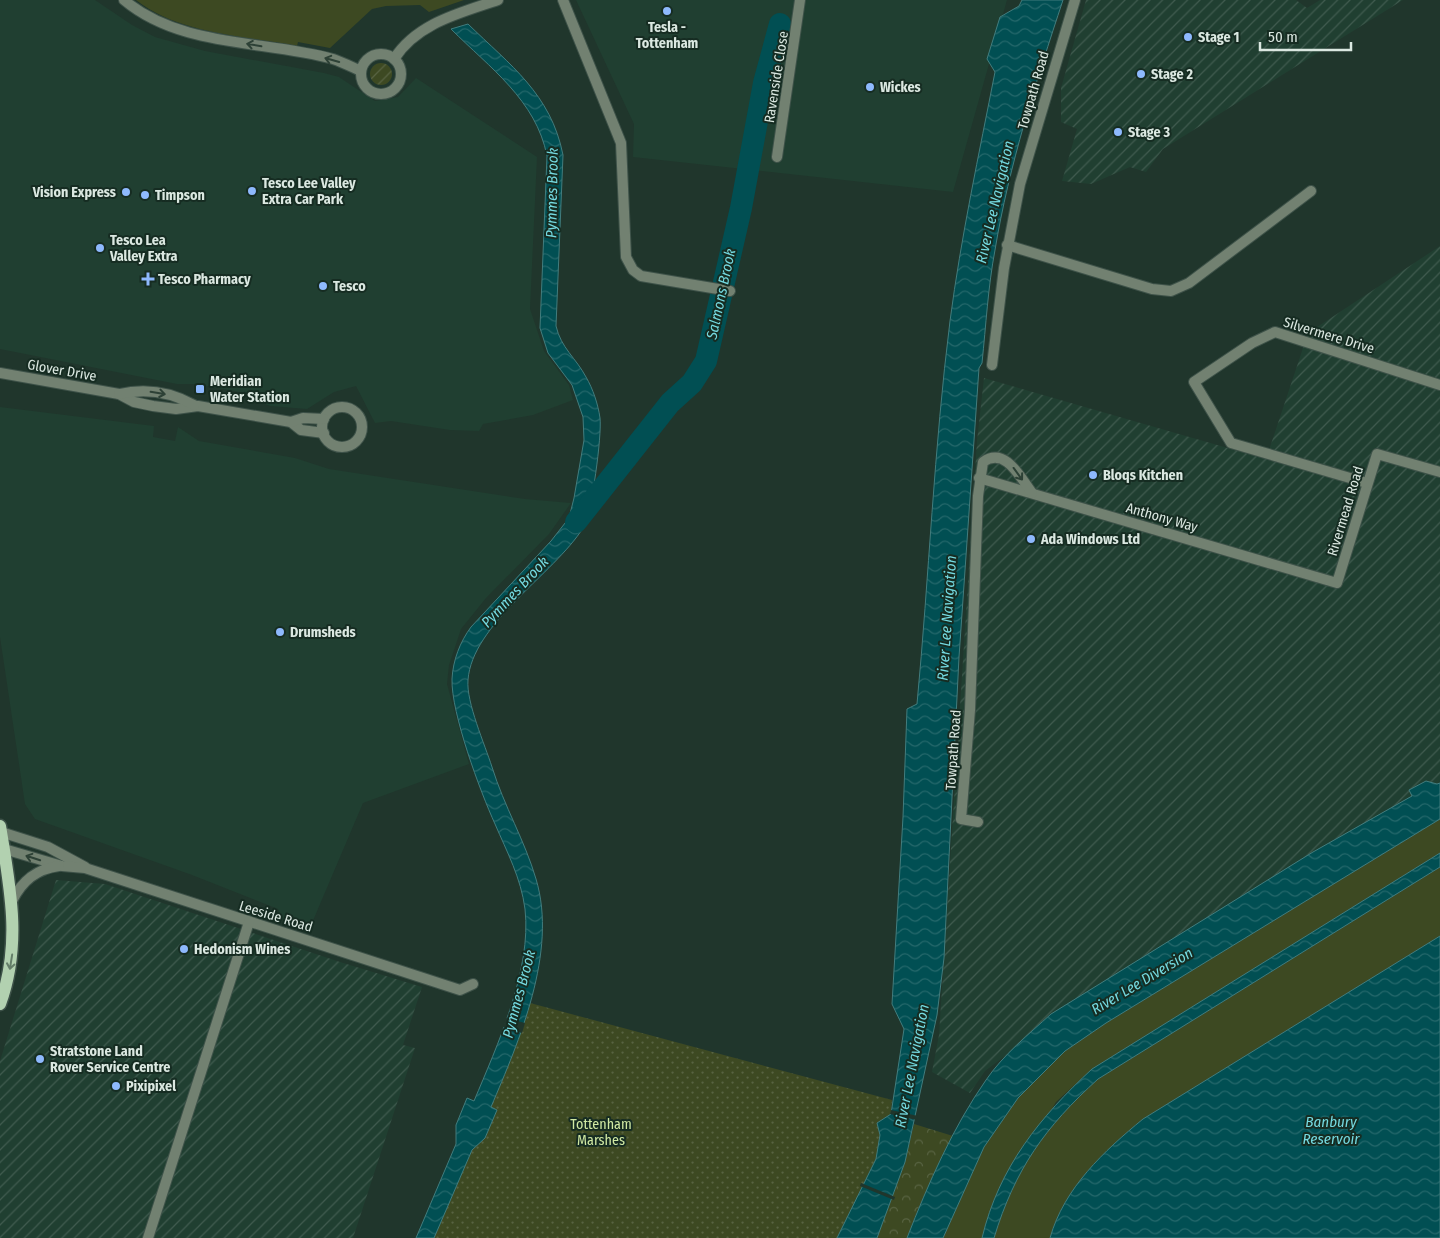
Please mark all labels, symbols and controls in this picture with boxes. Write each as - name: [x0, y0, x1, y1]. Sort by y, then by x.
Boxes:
- marker: Tesla - Tottenham: [661, 5, 673, 17]
- place label: Tesla - Tottenham: [636, 19, 699, 52]
- scale bar: [1260, 20, 1351, 52]
- text: 50 m: [1268, 28, 1298, 46]
- place label: Stage 1: [1198, 29, 1239, 46]
- street label: Ravenside Close: [761, 30, 792, 124]
- marker: Stage 1: [1182, 31, 1194, 43]
- one-way arrow: [246, 39, 262, 49]
- street label: Towpath Road: [1014, 49, 1053, 131]
- one-way arrow: [325, 55, 341, 64]
- place label: Stage 2: [1151, 66, 1194, 83]
- marker: Stage 2: [1135, 68, 1147, 80]
- place label: Wickes: [880, 79, 921, 96]
- marker: Wickes: [864, 81, 876, 93]
- place label: Stage 3: [1128, 124, 1171, 141]
- marker: Stage 3: [1112, 126, 1124, 138]
- water label: River Lee Navigation: [972, 139, 1018, 265]
- water label: Pymmes Brook: [542, 147, 562, 238]
- place label: Tesco Lee Valley Extra Car Park: [262, 175, 356, 208]
- place label: Vision Express: [32, 184, 116, 201]
- marker: Tesco Lee Valley Extra Car Park: [246, 185, 258, 197]
- marker: Vision Express: [120, 186, 132, 198]
- place label: Timpson: [155, 187, 205, 204]
- marker: Timpson: [139, 189, 151, 201]
- place label: Tesco Lea Valley Extra: [109, 232, 178, 265]
- marker: Tesco Lea Valley Extra: [94, 242, 106, 254]
- water label: Salmons Brook: [702, 247, 740, 342]
- place label: Tesco Pharmacy: [158, 271, 251, 288]
- marker: Tesco Pharmacy: [142, 273, 154, 285]
- place label: Tesco: [333, 278, 366, 295]
- marker: Tesco: [317, 280, 329, 292]
- street label: Silvermere Drive: [1281, 314, 1376, 357]
- street label: Glover Drive: [26, 356, 98, 385]
- place label: Meridian Water Station: [210, 373, 290, 406]
- marker: Meridian Water Station: [194, 383, 206, 395]
- one-way arrow: [149, 388, 165, 398]
- street label: Rivermead Road: [1324, 464, 1367, 558]
- one-way arrow: [1012, 467, 1023, 480]
- place label: Bloqs Kitchen: [1103, 467, 1183, 484]
- marker: Bloqs Kitchen: [1087, 469, 1099, 481]
- street label: Anthony Way: [1124, 499, 1200, 536]
- place label: Ada Windows Ltd: [1040, 531, 1140, 548]
- marker: Ada Windows Ltd: [1025, 533, 1037, 545]
- water label: Pymmes Brook: [478, 552, 553, 631]
- water label: River Lee Navigation: [934, 555, 960, 681]
- place label: Drumsheds: [290, 624, 356, 641]
- marker: Drumsheds: [274, 626, 286, 638]
- street label: Towpath Road: [942, 709, 965, 791]
- one-way arrow: [25, 853, 41, 862]
- street label: Leeside Road: [237, 897, 315, 936]
- place label: Hedonism Wines: [194, 941, 290, 958]
- marker: Hedonism Wines: [178, 943, 190, 955]
- water label: River Lee Diversion: [1088, 944, 1196, 1018]
- water label: Pymmes Brook: [499, 948, 540, 1040]
- one-way arrow: [6, 954, 16, 970]
- water label: River Lee Navigation: [891, 1003, 933, 1129]
- place label: Stratstone Land Rover Service Centre: [50, 1043, 170, 1076]
- marker: Stratstone Land Rover Service Centre: [34, 1053, 46, 1065]
- place label: Pixipixel: [126, 1078, 176, 1095]
- marker: Pixipixel: [110, 1080, 122, 1092]
- water label: Banbury Reservoir: [1302, 1113, 1360, 1148]
- park label: Tottenham Marshes: [570, 1116, 632, 1149]

